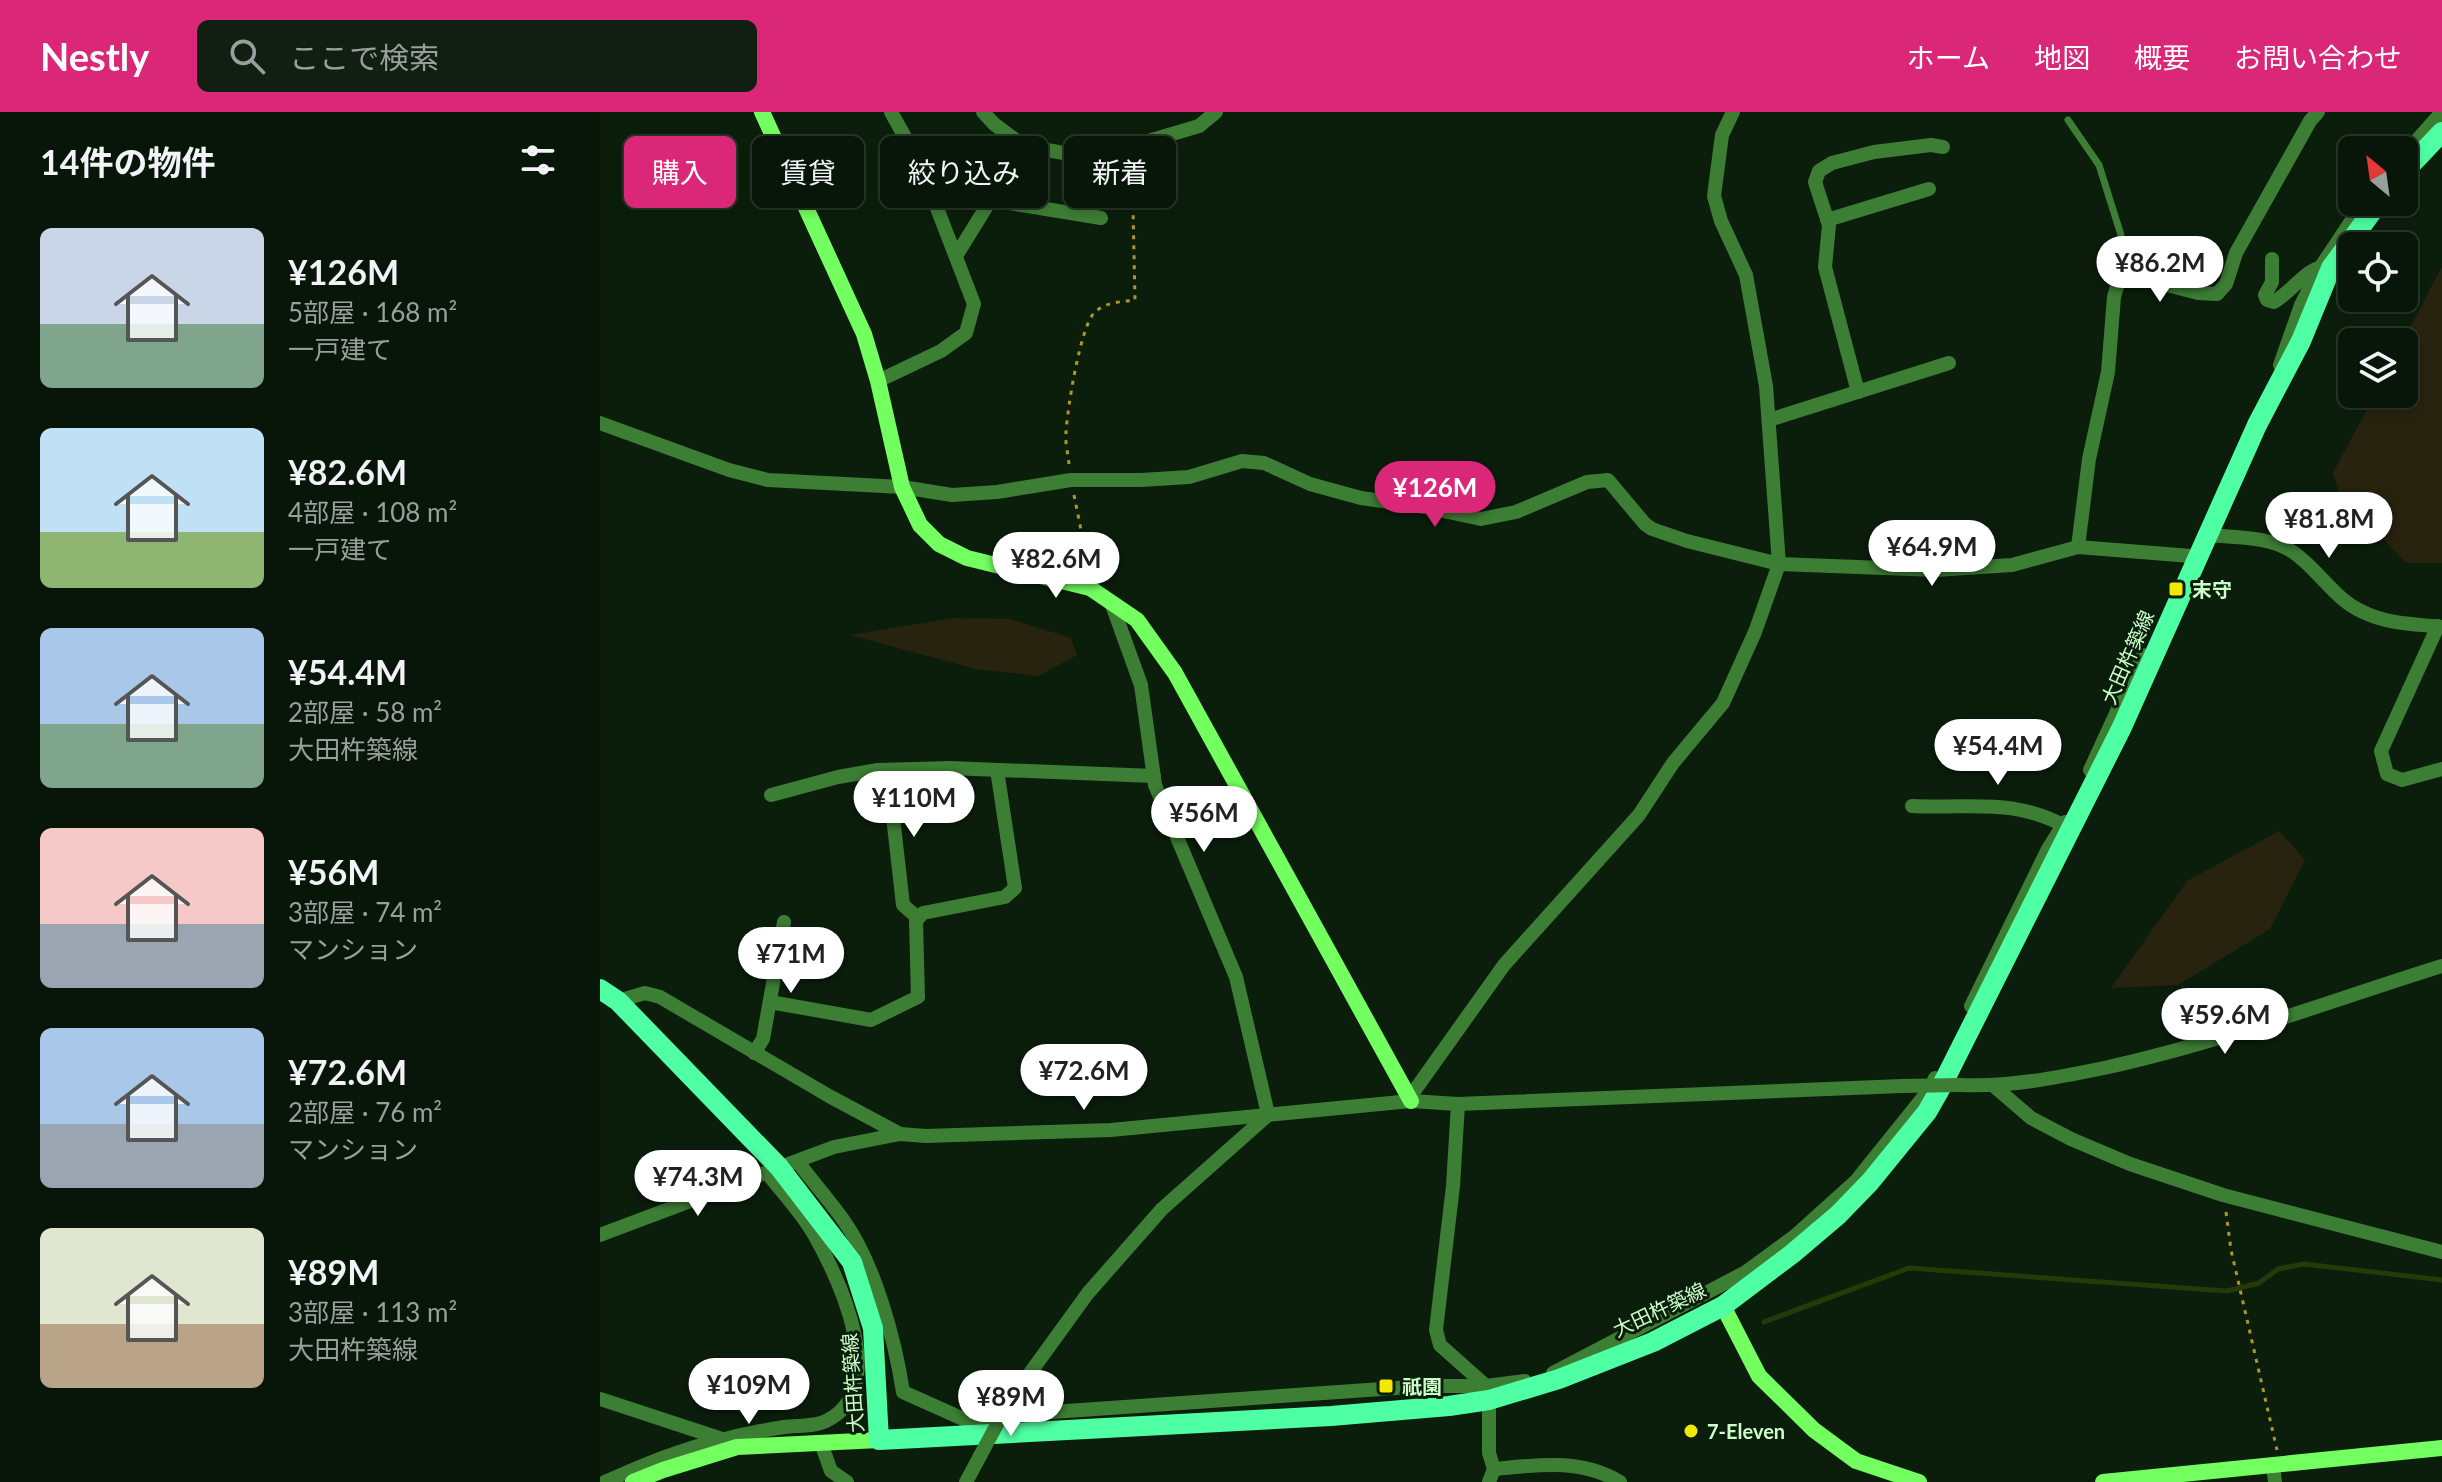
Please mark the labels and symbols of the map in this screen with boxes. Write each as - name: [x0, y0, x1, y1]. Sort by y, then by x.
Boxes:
- north arrow: [2338, 136, 2418, 216]
- pin: ¥86.2M: [2095, 236, 2225, 304]
- pin: ¥126M: [1379, 461, 1491, 529]
- pin: ¥81.8M: [2264, 492, 2394, 560]
- pin: ¥64.9M: [1867, 520, 1997, 588]
- pin: ¥82.6M: [991, 532, 1121, 600]
- place label: 末守: [2192, 577, 2232, 601]
- marker: 末守: [2167, 580, 2185, 598]
- street label: 大田杵築線: [2096, 606, 2158, 708]
- pin: ¥54.4M: [1933, 719, 2063, 787]
- pin: ¥110M: [858, 771, 970, 839]
- pin: ¥56M: [1157, 786, 1251, 854]
- pin: ¥71M: [744, 927, 838, 995]
- pin: ¥59.6M: [2160, 988, 2290, 1056]
- pin: ¥72.6M: [1019, 1044, 1149, 1112]
- pin: ¥74.3M: [633, 1150, 763, 1218]
- street label: 大田杵築線: [1609, 1277, 1709, 1341]
- street label: 大田杵築線: [837, 1332, 867, 1434]
- pin: ¥109M: [693, 1358, 805, 1426]
- pin: ¥89M: [964, 1370, 1058, 1438]
- place label: 祇園: [1402, 1374, 1442, 1398]
- marker: 祇園: [1377, 1377, 1395, 1395]
- place label: 7-Eleven: [1707, 1419, 1785, 1443]
- marker: 7-Eleven: [1682, 1422, 1700, 1440]

